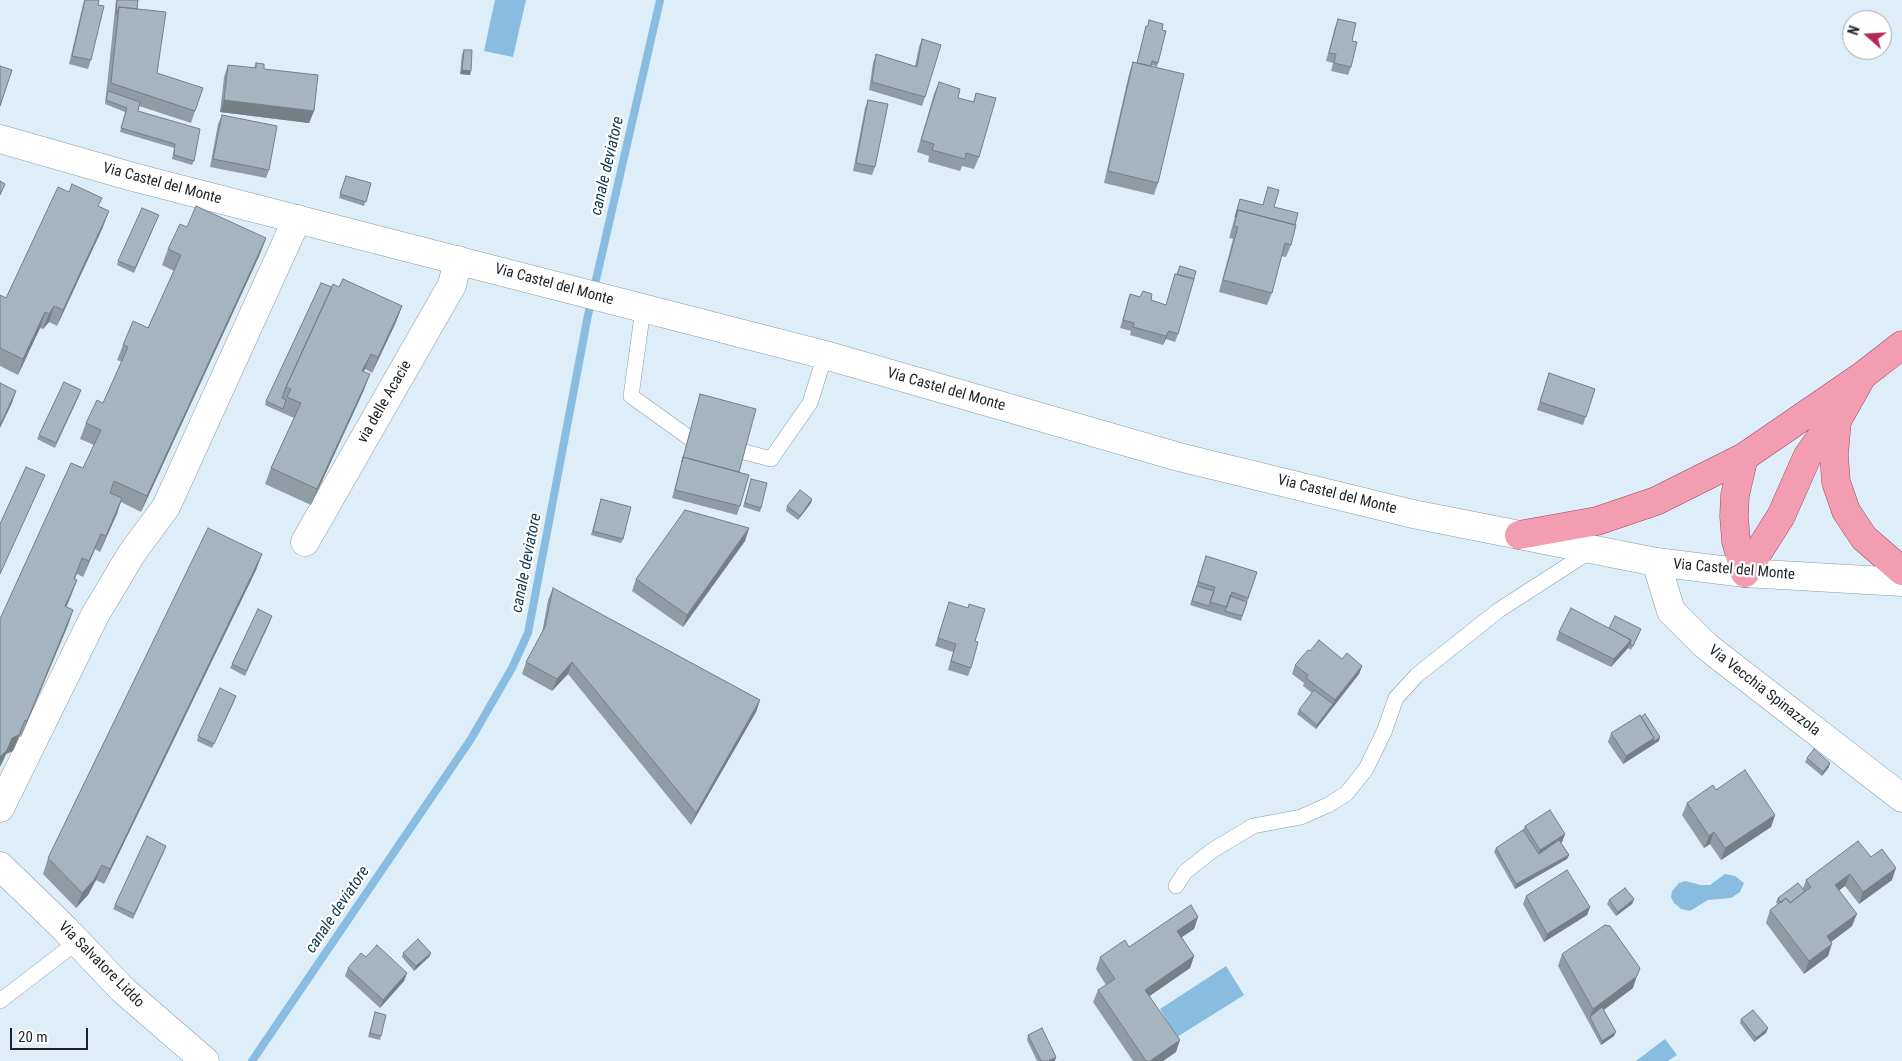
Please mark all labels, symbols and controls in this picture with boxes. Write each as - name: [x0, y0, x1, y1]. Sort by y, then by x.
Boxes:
- north arrow: [1842, 10, 1892, 60]
- text: N: [1845, 24, 1863, 37]
- water label: canale deviatore: [587, 115, 629, 217]
- street label: Via Castel del Monte: [101, 159, 223, 209]
- street label: Via Castel del Monte: [493, 260, 615, 310]
- street label: via delle Acacie: [354, 357, 416, 447]
- street label: Via Castel del Monte: [885, 364, 1007, 416]
- street label: Via Castel del Monte: [1275, 471, 1399, 519]
- water label: canale deviatore: [508, 512, 546, 614]
- street label: Via Castel del Monte: [1672, 556, 1796, 584]
- street label: Via Vecchia Spinazzola: [1704, 642, 1824, 740]
- water label: canale deviatore: [302, 863, 374, 957]
- street label: Via Salvatore Liddo: [54, 918, 148, 1012]
- scale bar: [12, 1018, 90, 1050]
- text: 20 m: [18, 1028, 48, 1046]

